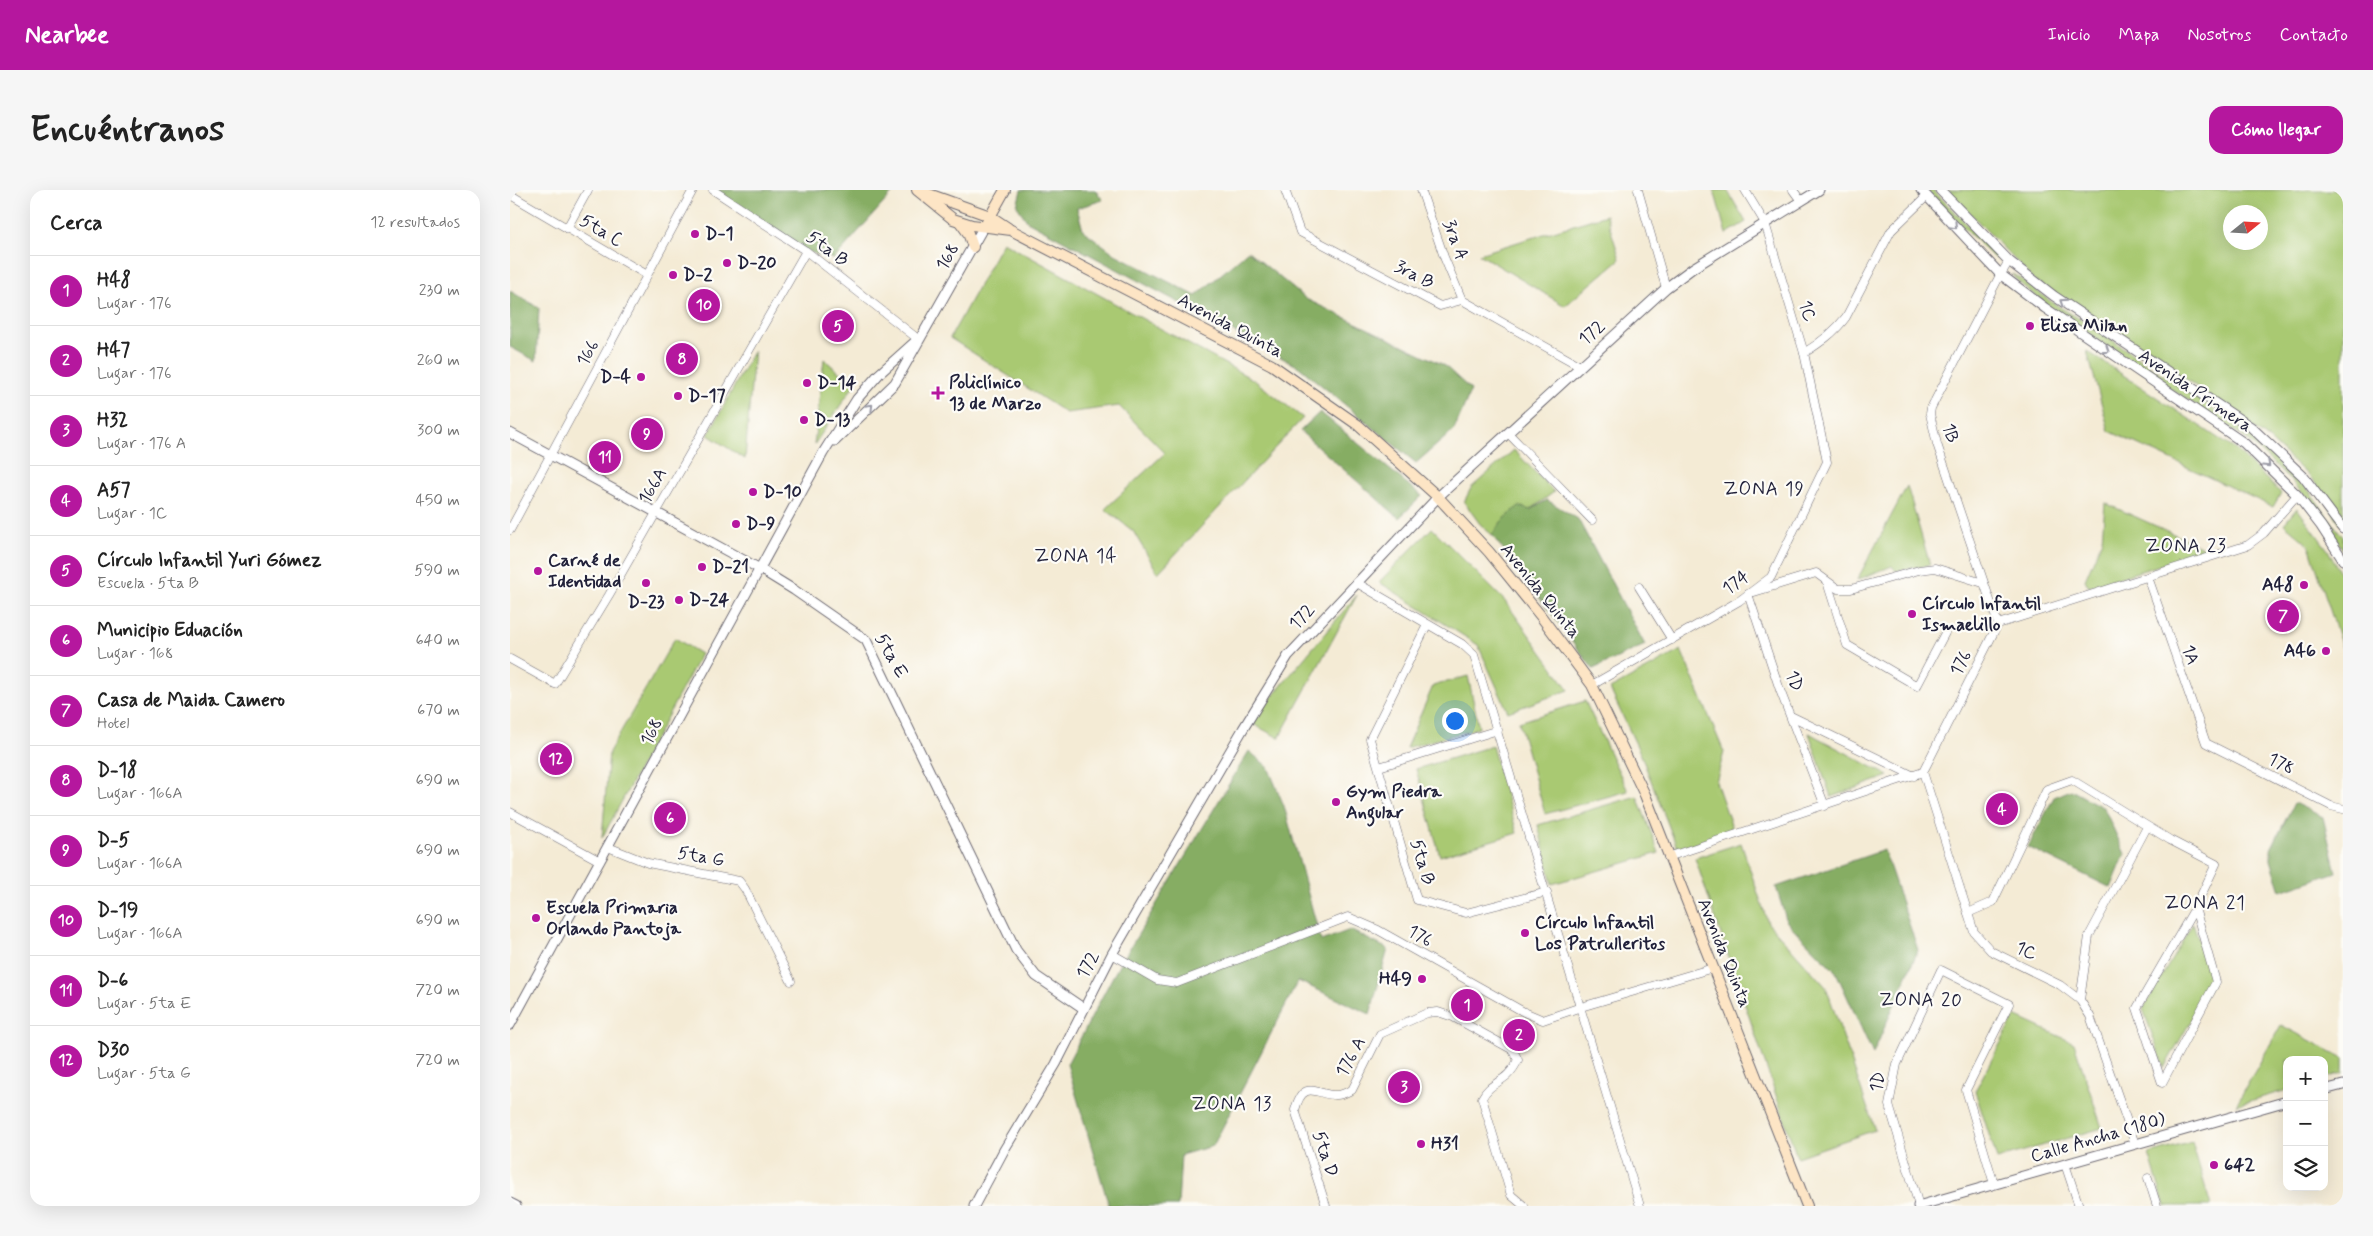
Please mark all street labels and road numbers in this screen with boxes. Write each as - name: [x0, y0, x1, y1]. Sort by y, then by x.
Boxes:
- street label: 5ta C: [575, 209, 627, 253]
- street label: 3ra A: [1437, 217, 1473, 263]
- street label: 5ta B: [801, 226, 853, 272]
- street label: 168: [931, 239, 965, 275]
- street label: 3ra B: [1390, 255, 1438, 295]
- street label: Avenida Quinta: [1173, 288, 1287, 364]
- street label: 1C: [1792, 298, 1822, 325]
- street label: 172: [1574, 315, 1611, 351]
- street label: 166: [571, 336, 605, 370]
- street label: Avenida Primera: [2133, 344, 2257, 438]
- street label: 1B: [1936, 420, 1964, 446]
- street label: 166A: [633, 463, 673, 509]
- street label: Avenida Quinta: [1494, 539, 1586, 643]
- street label: 174: [1718, 565, 1755, 601]
- street label: 172: [1284, 598, 1320, 635]
- street label: 5ta E: [869, 629, 913, 683]
- street label: 1A: [2175, 642, 2205, 668]
- street label: 176: [1945, 646, 1977, 680]
- street label: 1D: [1779, 667, 1809, 695]
- street label: 168: [635, 714, 669, 750]
- street label: 178: [2264, 747, 2298, 781]
- street label: 5ta B: [1404, 837, 1440, 887]
- street label: 5ta G: [676, 841, 726, 873]
- street label: Avenida Quinta: [1691, 895, 1757, 1011]
- street label: 176: [1403, 919, 1437, 953]
- street label: 1C: [2011, 936, 2041, 966]
- street label: 172: [1071, 947, 1105, 983]
- street label: 176 A: [1330, 1033, 1372, 1081]
- street label: 1D: [1864, 1070, 1892, 1094]
- street label: Calle Ancha (180): [2028, 1107, 2169, 1169]
- street label: 5ta D: [1306, 1128, 1344, 1180]

